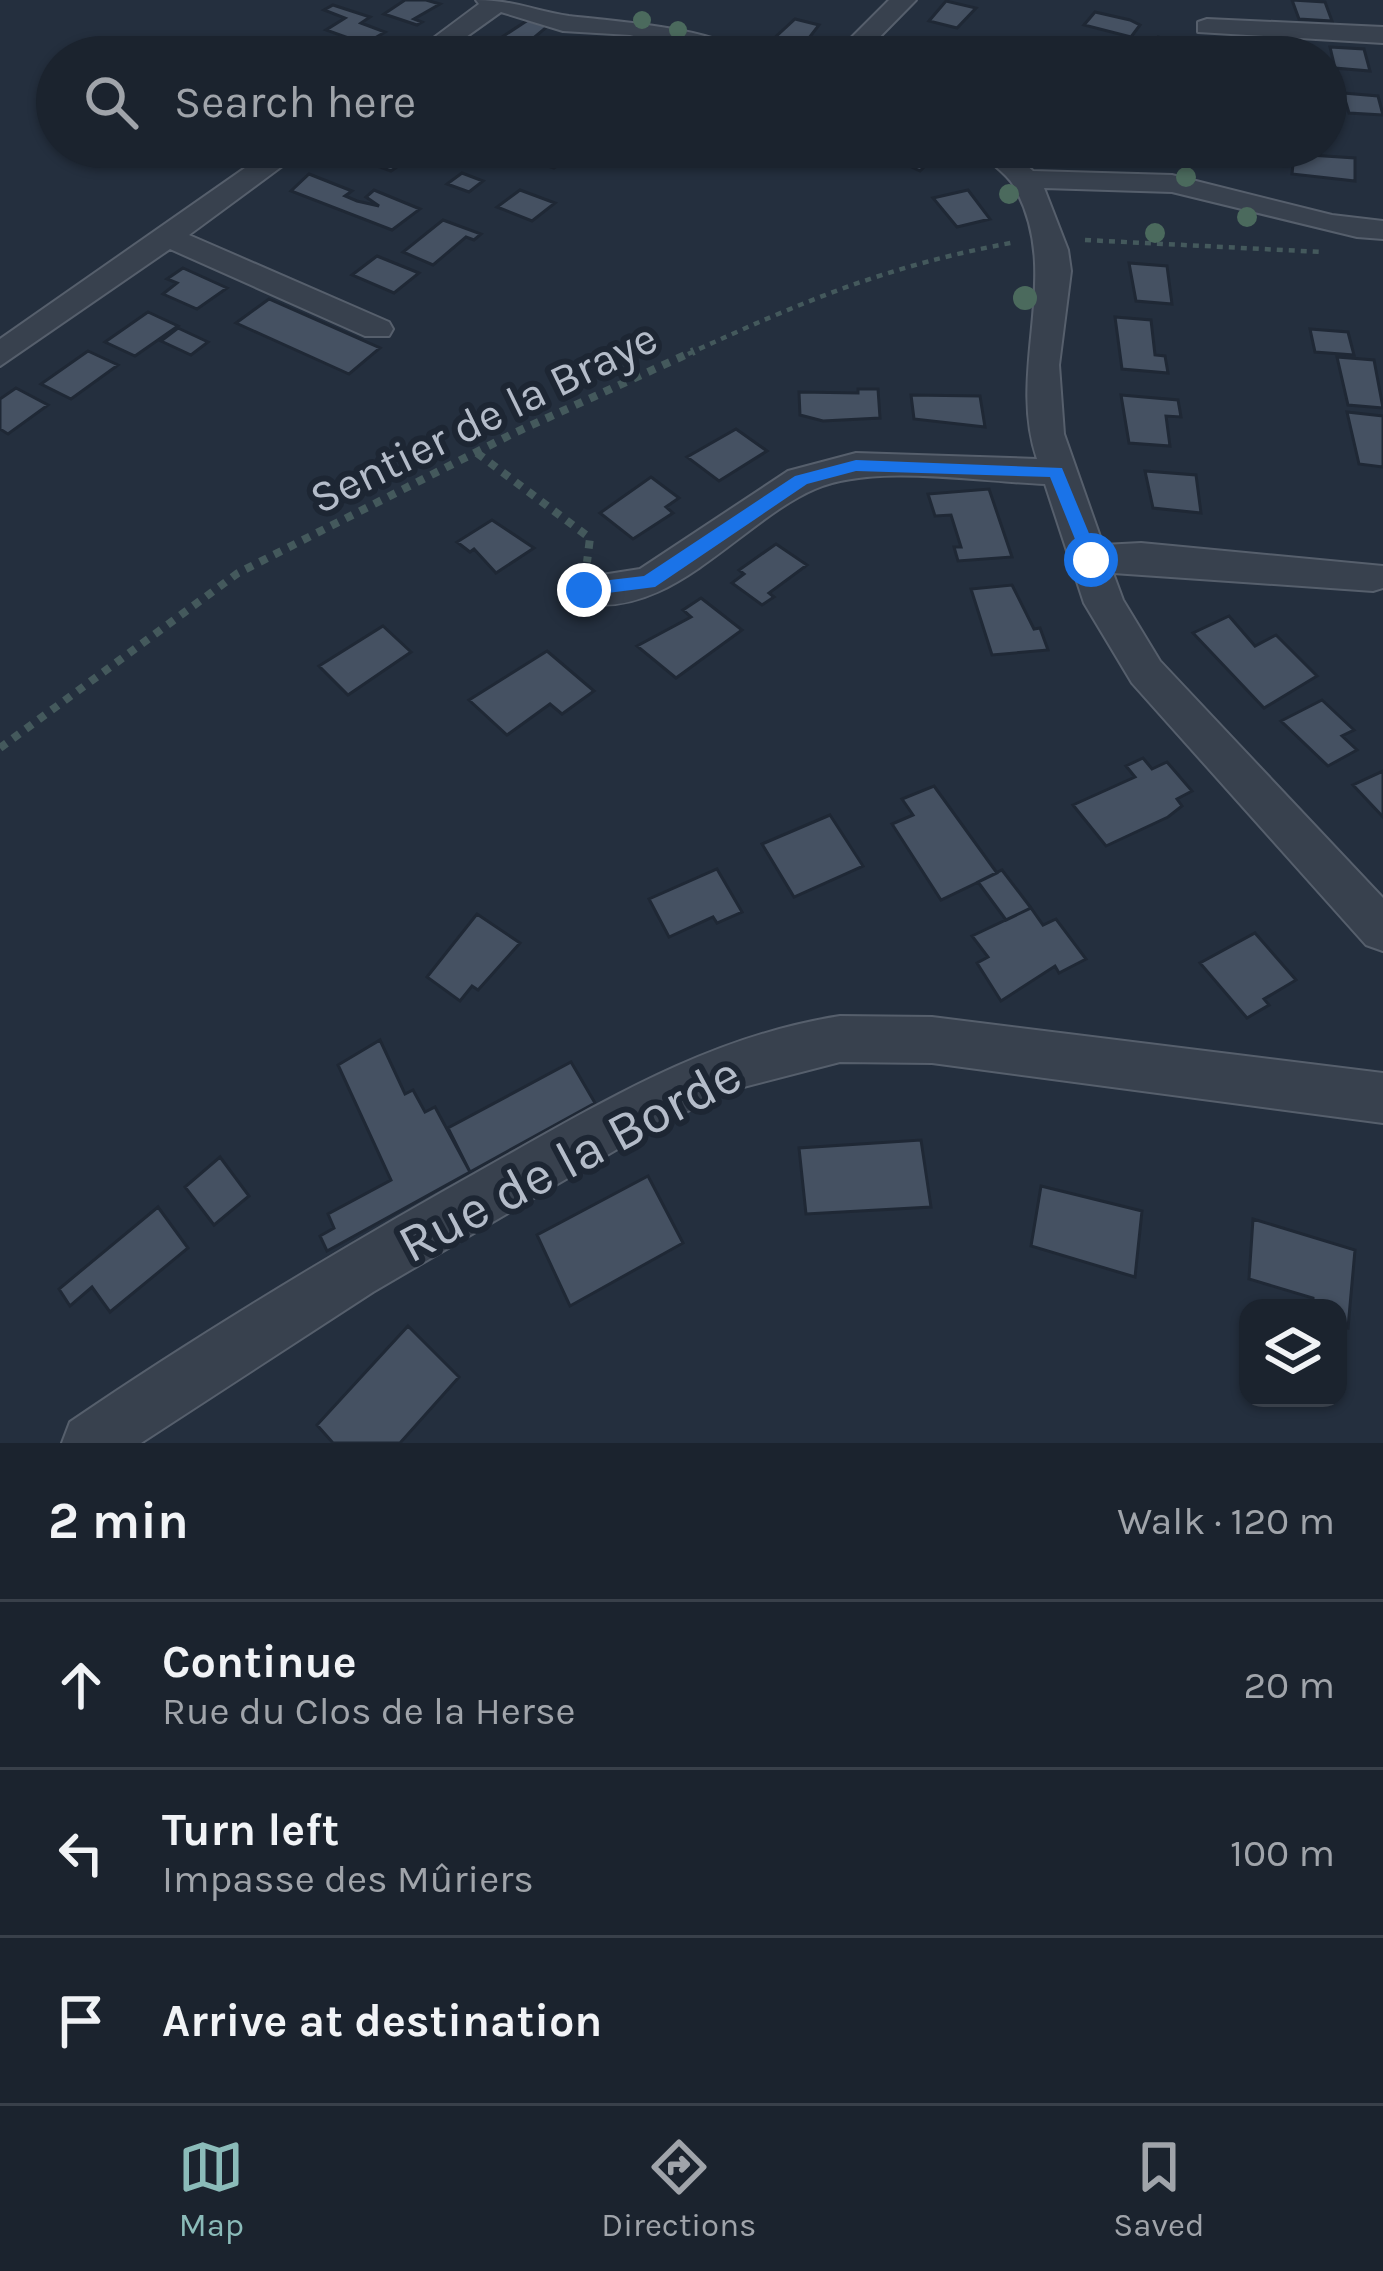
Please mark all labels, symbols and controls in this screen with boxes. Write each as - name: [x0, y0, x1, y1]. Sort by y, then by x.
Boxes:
- search box: [36, 36, 1347, 168]
- icon: search: [78, 69, 144, 135]
- text: Search here: [174, 76, 416, 128]
- street label: Sentier de la Braye: [302, 311, 666, 525]
- route start: [1064, 533, 1118, 587]
- route end: [557, 563, 611, 617]
- street label: Rue de la Borde: [387, 1042, 752, 1276]
- map controls: [1239, 1299, 1347, 1407]
- button: layers: [1239, 1299, 1347, 1407]
- text: 2 min: [48, 1491, 189, 1551]
- text: Walk · 120 m: [1117, 1498, 1335, 1544]
- text: Continue: [162, 1636, 357, 1688]
- icon: ahead: [48, 1652, 114, 1718]
- text: 20 m: [1244, 1662, 1335, 1708]
- text: Rue du Clos de la Herse: [162, 1688, 575, 1734]
- text: Turn left: [162, 1804, 339, 1856]
- icon: left: [48, 1820, 114, 1886]
- text: 100 m: [1230, 1830, 1335, 1876]
- text: Impasse des Mûriers: [162, 1856, 534, 1902]
- icon: arrive: [48, 1988, 114, 2054]
- text: Arrive at destination: [162, 1995, 602, 2047]
- tab: Map: [178, 2134, 244, 2244]
- tab: Directions: [601, 2134, 756, 2244]
- tab: Saved: [1113, 2134, 1205, 2244]

